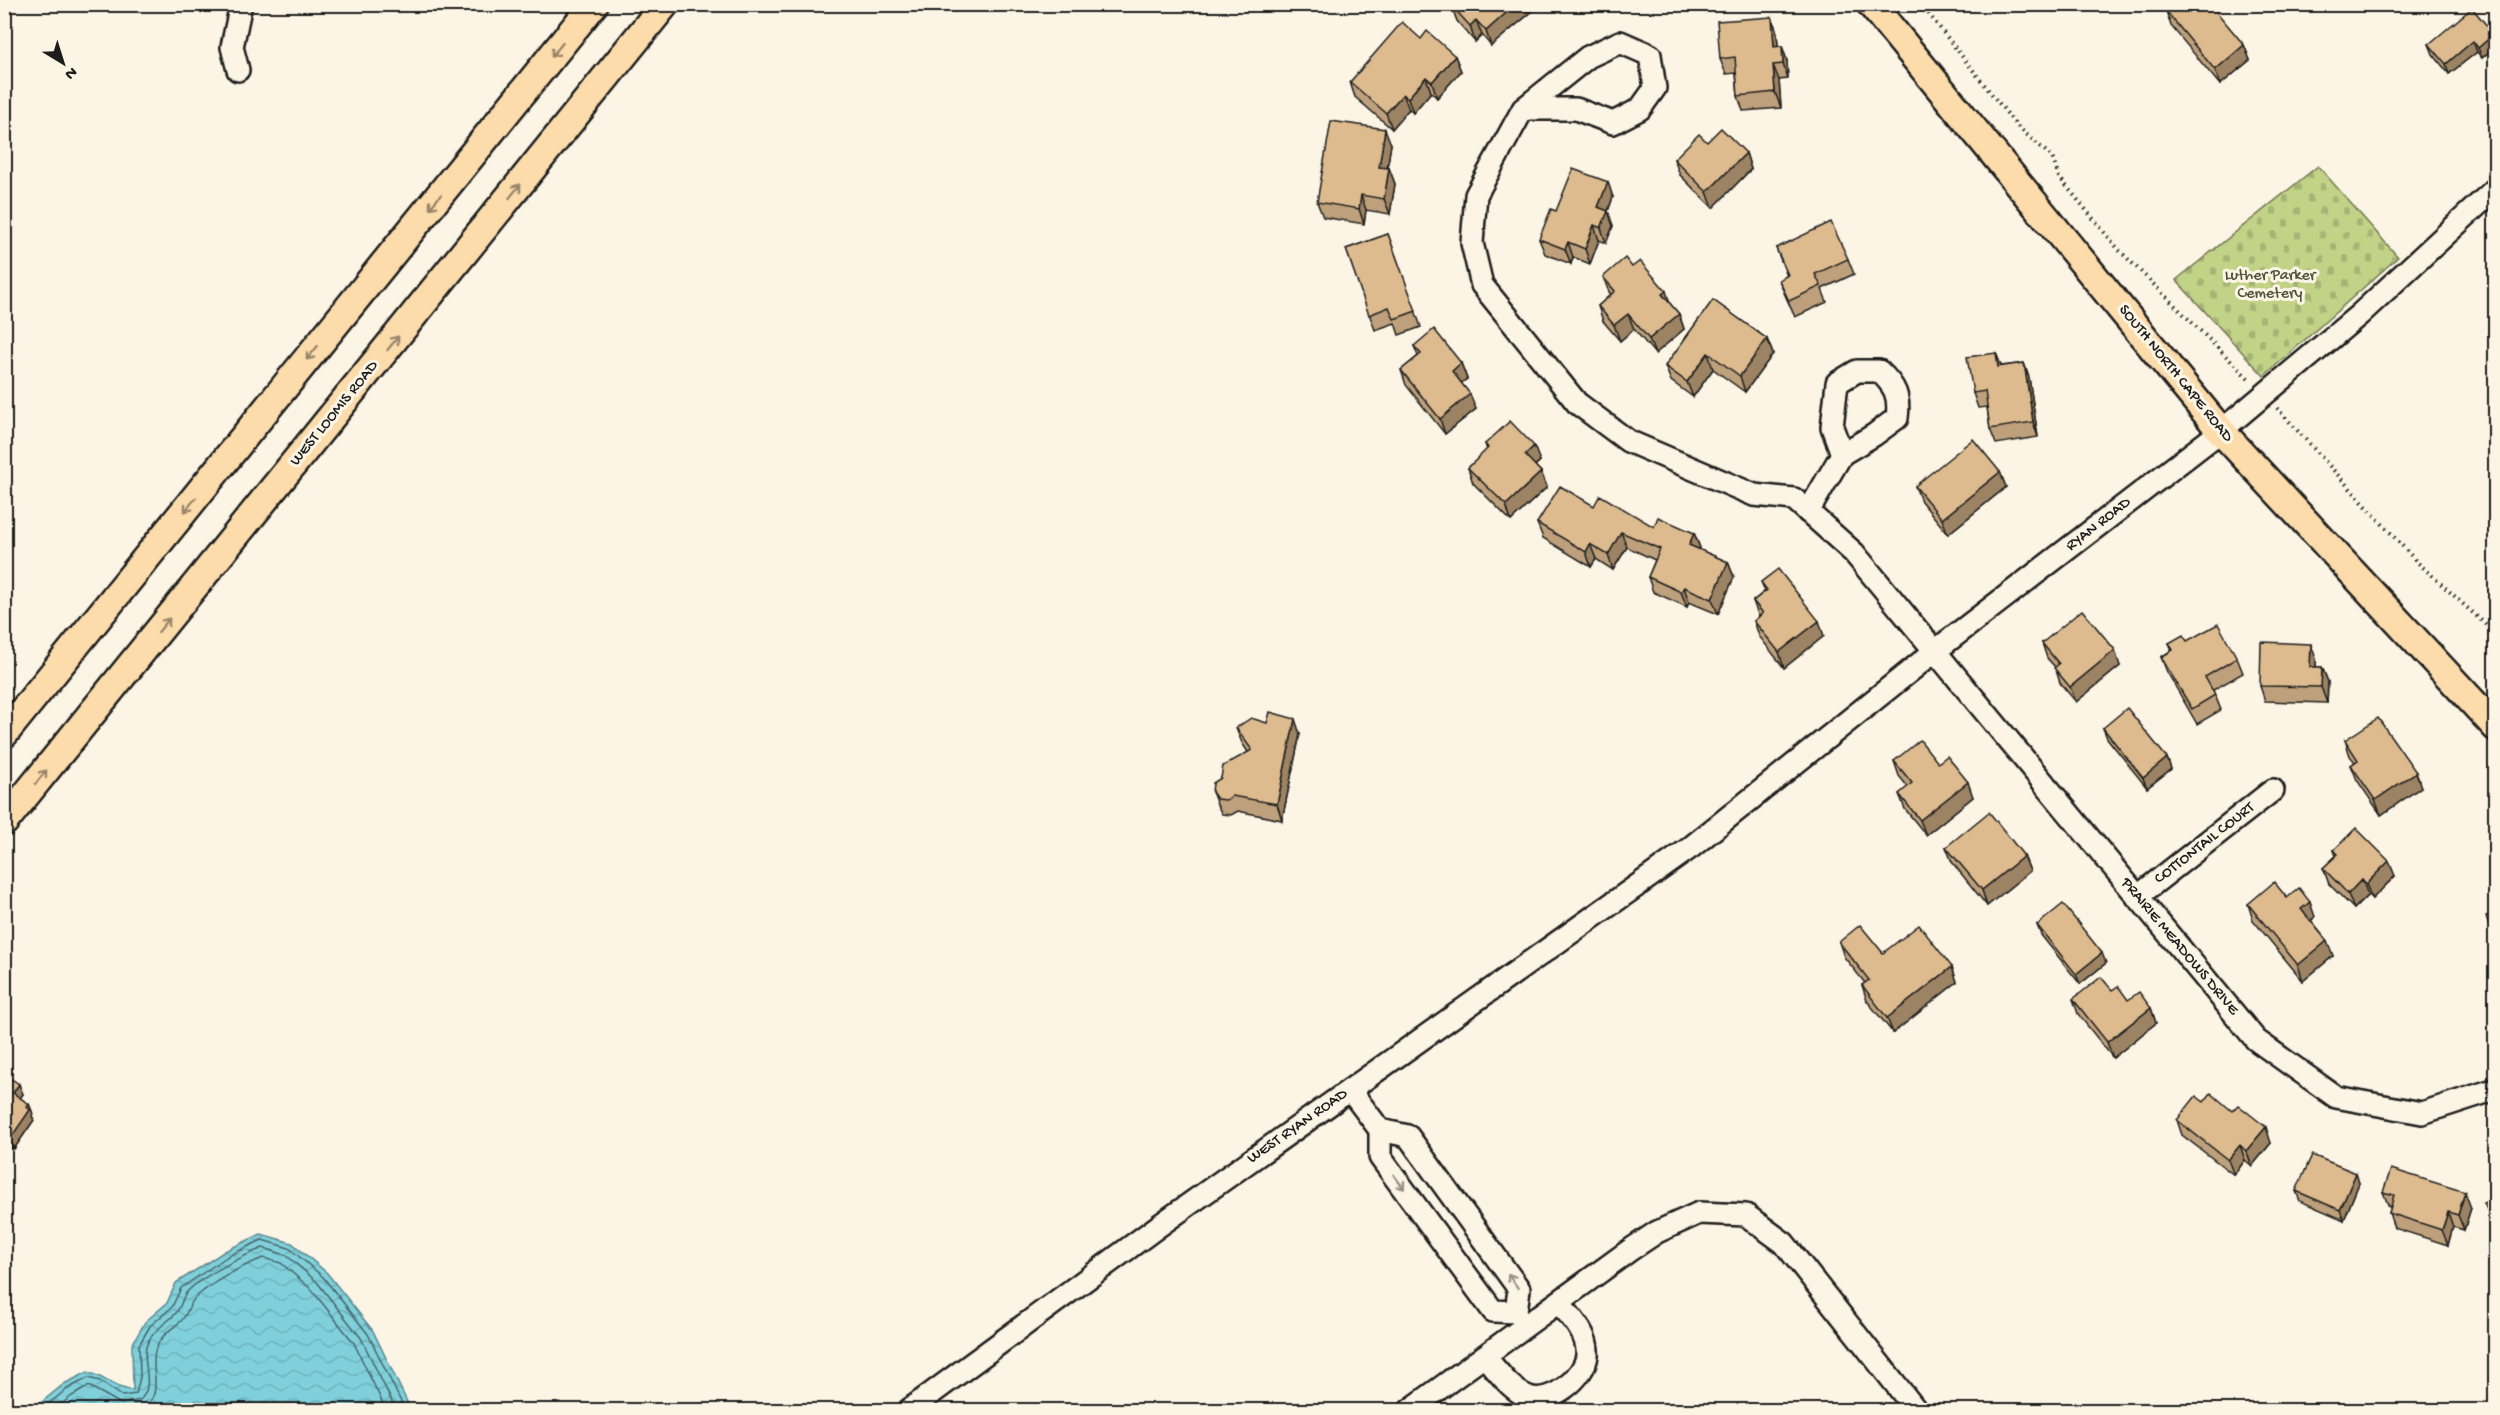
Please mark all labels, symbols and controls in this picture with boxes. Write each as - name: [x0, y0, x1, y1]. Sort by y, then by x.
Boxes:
- north arrow: [33, 33, 93, 93]
- one-way arrow: [550, 42, 564, 57]
- text: N: [60, 61, 80, 83]
- one-way arrow: [508, 183, 521, 199]
- one-way arrow: [428, 194, 441, 210]
- park label: Luther Parker Cemetery: [2225, 267, 2317, 304]
- street label: SOUTH NORTH CAPE ROAD: [2114, 301, 2237, 447]
- one-way arrow: [386, 335, 399, 351]
- one-way arrow: [306, 345, 319, 361]
- street label: WEST LOOMIS ROAD: [287, 357, 384, 471]
- street label: RYAN ROAD: [2063, 493, 2136, 556]
- one-way arrow: [183, 497, 196, 513]
- one-way arrow: [158, 617, 171, 633]
- one-way arrow: [35, 769, 48, 785]
- street label: COTTONTAIL COURT: [2151, 798, 2260, 889]
- street label: PRAIRIE MEADOWS DRIVE: [2115, 874, 2243, 1020]
- street label: WEST RYAN ROAD: [1244, 1085, 1352, 1169]
- one-way arrow: [1393, 1174, 1405, 1190]
- one-way arrow: [1507, 1273, 1519, 1289]

